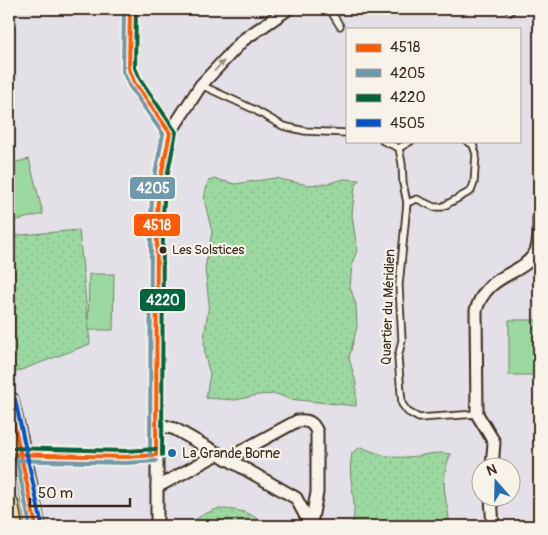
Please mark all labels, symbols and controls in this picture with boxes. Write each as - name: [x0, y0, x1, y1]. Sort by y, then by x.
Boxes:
- legend: [346, 28, 520, 142]
- text: 4518: [390, 38, 421, 57]
- one-way arrow: [213, 60, 225, 72]
- text: 4205: [390, 64, 425, 83]
- text: 4220: [390, 88, 426, 107]
- text: 4505: [390, 114, 425, 133]
- line badge: 4205: [129, 176, 176, 200]
- text: 4205: [136, 180, 170, 197]
- line badge: 4518: [133, 213, 181, 237]
- text: 4518: [143, 217, 171, 234]
- place label: Les Solstices: [172, 242, 244, 258]
- marker: Les Solstices: [158, 245, 168, 255]
- street label: Quartier du Méridien: [377, 249, 399, 365]
- line badge: 4220: [139, 288, 186, 312]
- text: 4220: [146, 292, 180, 309]
- place label: La Grande Borne: [182, 445, 280, 462]
- marker: La Grande Borne: [166, 447, 178, 459]
- north arrow: [470, 458, 520, 508]
- text: N: [484, 461, 499, 480]
- scale bar: [30, 475, 130, 507]
- text: 50 m: [38, 484, 73, 503]

